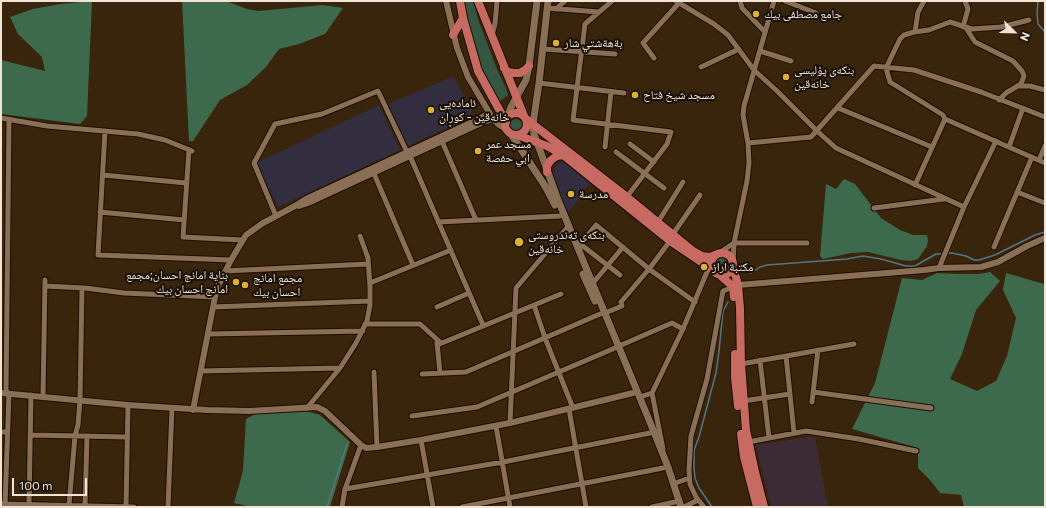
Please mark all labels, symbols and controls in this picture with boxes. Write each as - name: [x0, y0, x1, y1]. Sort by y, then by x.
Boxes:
- place label: جامع مصطفى بيك: [764, 7, 842, 21]
- marker: جامع مصطفى بيك: [751, 9, 761, 19]
- north arrow: [994, 12, 1034, 52]
- text: N: [1018, 31, 1033, 43]
- place label: بةهةشتي شار: [564, 36, 623, 50]
- marker: بةهةشتي شار: [551, 38, 561, 48]
- place label: بنکەی پۆلیسی خانەقین: [794, 63, 854, 91]
- marker: بنکەی پۆلیسی خانەقین: [781, 72, 791, 82]
- place label: مسجد شيخ فتاح: [643, 88, 715, 102]
- marker: مسجد شيخ فتاح: [630, 90, 640, 100]
- place label: ئامادەیی خانەقین - کوڕان: [439, 96, 510, 124]
- marker: ئامادەیی خانەقین - کوڕان: [426, 105, 436, 115]
- place label: مسجد عمر ابي حفصة: [486, 137, 531, 165]
- marker: مسجد عمر ابي حفصة: [473, 146, 483, 156]
- place label: مدرسة: [579, 187, 608, 201]
- marker: مدرسة: [566, 189, 576, 199]
- place label: بنکەی تەندروستی خانەقین: [528, 228, 605, 256]
- marker: بنکەی تەندروستی خانەقین: [513, 236, 525, 248]
- place label: مكتبة اراز: [712, 260, 754, 274]
- marker: مكتبة اراز: [699, 262, 709, 272]
- place label: بناية امانج احسان;مجمع امانج احسان بيك: [126, 268, 228, 296]
- place label: مجمع امانج احسان بيك: [253, 271, 302, 299]
- marker: بناية امانج احسان;مجمع امانج احسان بيك: [231, 277, 241, 287]
- marker: مجمع امانج احسان بيك: [240, 280, 250, 290]
- scale bar: [14, 470, 89, 496]
- text: 100 m: [19, 478, 53, 492]

